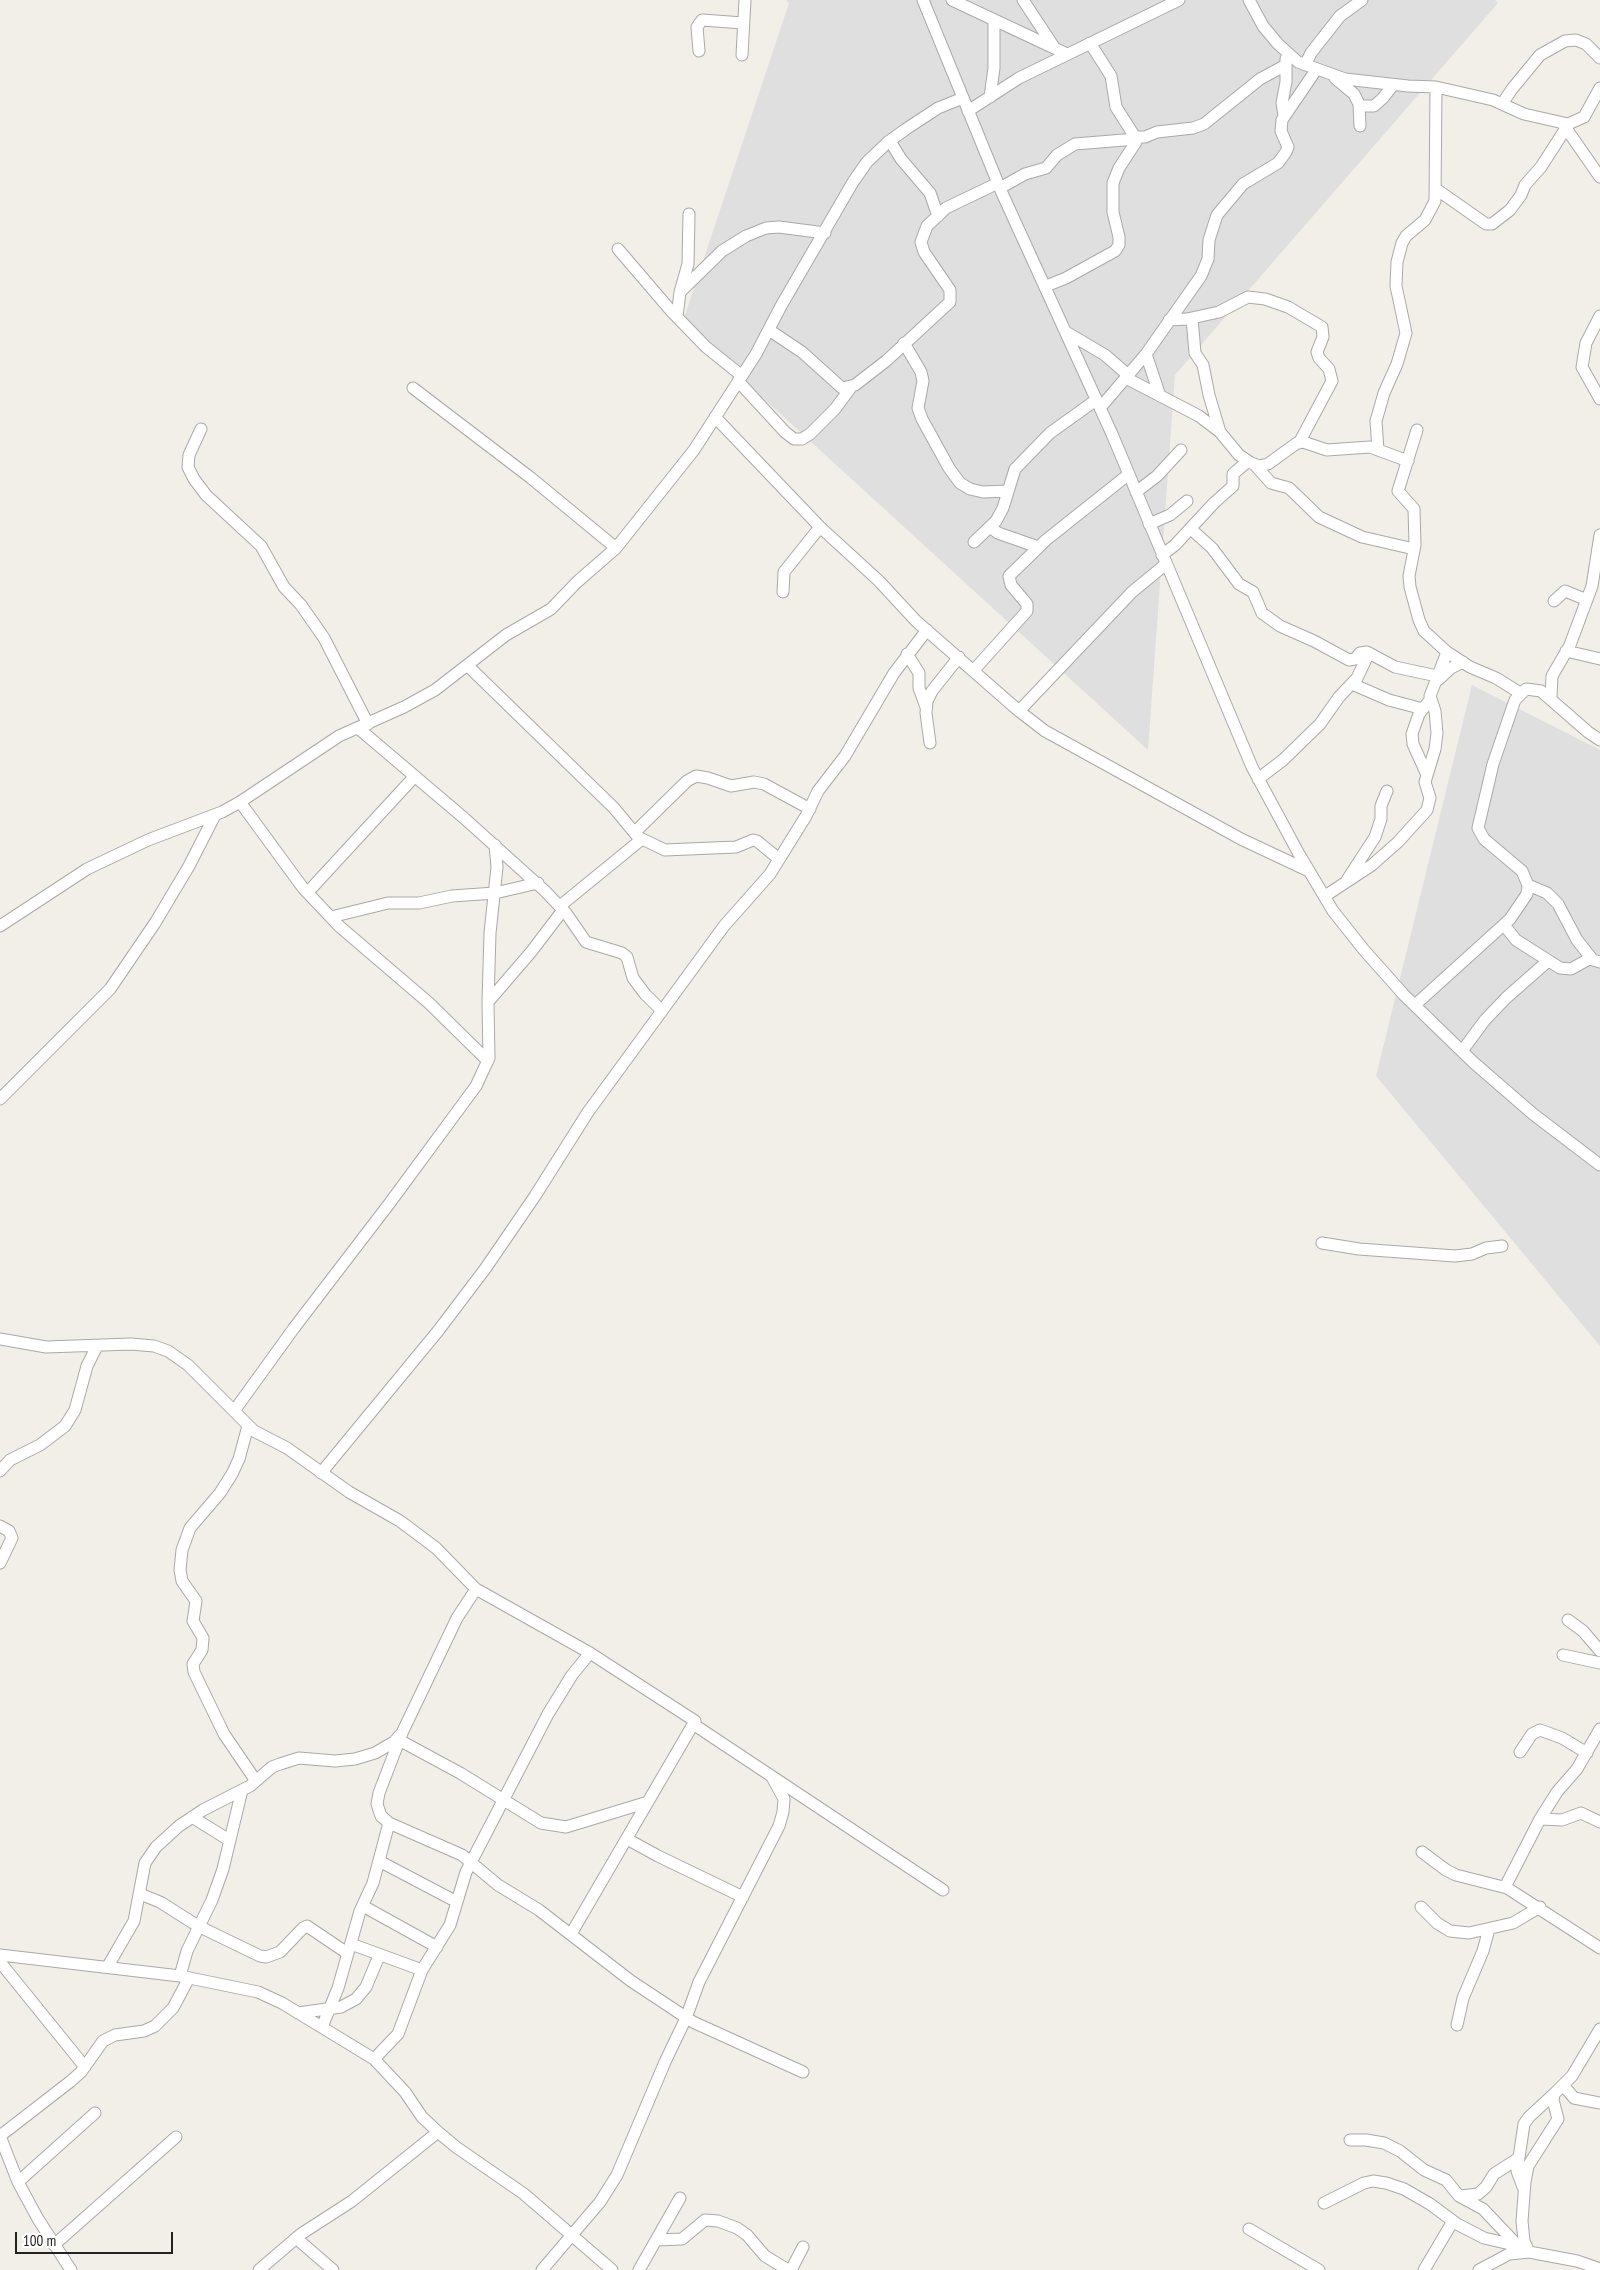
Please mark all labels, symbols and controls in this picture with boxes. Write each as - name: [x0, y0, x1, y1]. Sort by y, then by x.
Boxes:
- scale bar: [18, 2222, 175, 2254]
- text: 100 m: [23, 2231, 56, 2250]

